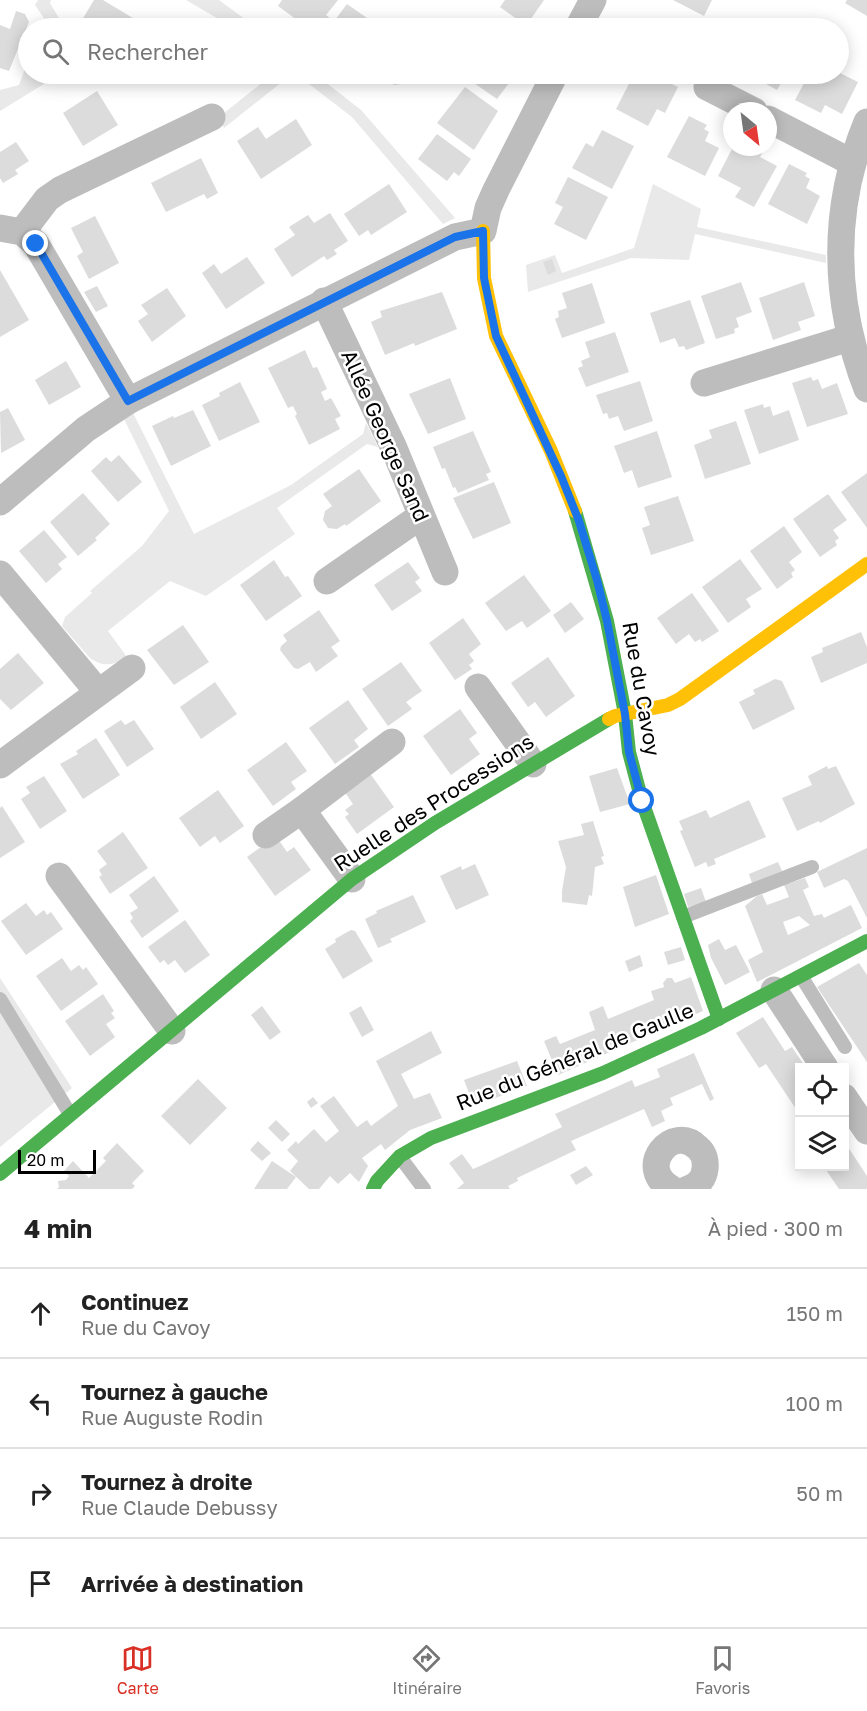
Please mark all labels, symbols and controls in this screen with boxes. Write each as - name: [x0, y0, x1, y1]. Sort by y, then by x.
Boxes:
- search box: [18, 18, 849, 84]
- icon: search: [39, 35, 72, 68]
- text: Rechercher: [87, 38, 208, 65]
- north arrow: [723, 102, 777, 156]
- route end: [22, 230, 48, 256]
- street label: Allée George Sand: [336, 346, 436, 526]
- street label: Rue du Cavoy: [617, 620, 667, 758]
- street label: Ruelle des Processions: [329, 728, 538, 877]
- route start: [628, 787, 654, 813]
- street label: Rue du Général de Gaulle: [452, 996, 697, 1116]
- map controls: [795, 1063, 849, 1171]
- button: locate: [795, 1063, 849, 1117]
- button: layers: [795, 1117, 849, 1171]
- scale bar: [18, 1147, 96, 1174]
- text: 20 m: [27, 1150, 64, 1170]
- text: 4 min: [24, 1213, 92, 1244]
- text: À pied · 300 m: [708, 1216, 843, 1240]
- text: Continuez: [81, 1288, 188, 1315]
- icon: ahead: [24, 1297, 57, 1330]
- text: 150 m: [787, 1301, 843, 1325]
- text: Rue du Cavoy: [81, 1315, 210, 1339]
- text: Tournez à gauche: [81, 1378, 268, 1405]
- icon: left: [24, 1387, 57, 1420]
- text: 100 m: [786, 1391, 843, 1415]
- text: Rue Auguste Rodin: [81, 1405, 263, 1429]
- text: Tournez à droite: [81, 1468, 252, 1495]
- icon: right: [24, 1477, 57, 1510]
- text: 50 m: [796, 1481, 843, 1505]
- text: Rue Claude Debussy: [81, 1495, 278, 1519]
- icon: arrive: [24, 1567, 57, 1600]
- text: Arrivée à destination: [81, 1570, 303, 1597]
- tab: Carte: [117, 1642, 159, 1698]
- tab: Itinéraire: [392, 1642, 462, 1698]
- tab: Favoris: [695, 1642, 750, 1698]

